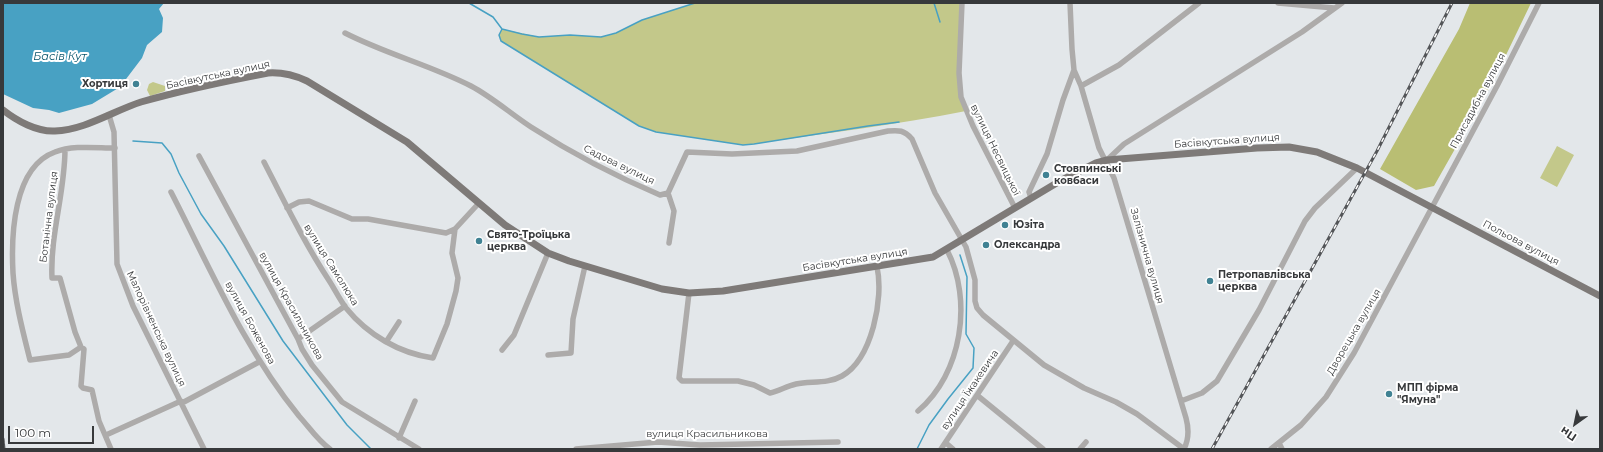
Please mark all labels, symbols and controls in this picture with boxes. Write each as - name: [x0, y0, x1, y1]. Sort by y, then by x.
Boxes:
- water label: Басів Кут: [33, 50, 87, 64]
- street label: Присадибна вулиця: [1448, 51, 1508, 151]
- street label: Басівкутська вулиця: [165, 58, 271, 92]
- place label: Хортиця: [82, 78, 128, 90]
- marker: Хортиця: [131, 79, 141, 89]
- street label: вулиця Несвицької: [968, 102, 1022, 198]
- street label: Басівкутська вулиця: [1174, 131, 1280, 151]
- street label: Садова вулиця: [581, 143, 657, 187]
- place label: Стовпинські ковбаси: [1054, 163, 1121, 186]
- marker: Стовпинські ковбаси: [1041, 170, 1051, 180]
- street label: Ботанічна вулиця: [37, 171, 61, 263]
- street label: Залізнична вулиця: [1128, 207, 1166, 305]
- street label: Польова вулиця: [1481, 218, 1561, 268]
- place label: Юзіта: [1013, 219, 1044, 231]
- marker: Юзіта: [1000, 220, 1010, 230]
- street label: вулиця Самолюка: [301, 222, 361, 308]
- place label: Свято-Троїцька церква: [487, 229, 570, 252]
- marker: Свято-Троїцька церква: [474, 236, 484, 246]
- place label: Олександра: [994, 239, 1060, 251]
- marker: Олександра: [981, 240, 991, 250]
- street label: Басівкутська вулиця: [802, 246, 908, 274]
- street label: вулиця Красильникова: [256, 250, 326, 362]
- street label: Малорівненська вулиця: [124, 269, 188, 389]
- place label: Петропавлівська церква: [1218, 269, 1311, 292]
- marker: Петропавлівська церква: [1205, 276, 1215, 286]
- street label: вулиця Боженова: [222, 279, 278, 367]
- street label: Дворецька вулиця: [1324, 287, 1384, 377]
- street label: вулиця Їжакевича: [939, 348, 1001, 432]
- place label: МПП фірма "Ямуна": [1397, 382, 1458, 406]
- marker: МПП фірма "Ямуна": [1384, 389, 1394, 399]
- north arrow: [1555, 404, 1595, 444]
- scale bar: [10, 418, 96, 444]
- text: Пн: [1558, 424, 1579, 444]
- text: 100 m: [15, 425, 51, 440]
- street label: вулиця Красильникова: [646, 428, 768, 440]

